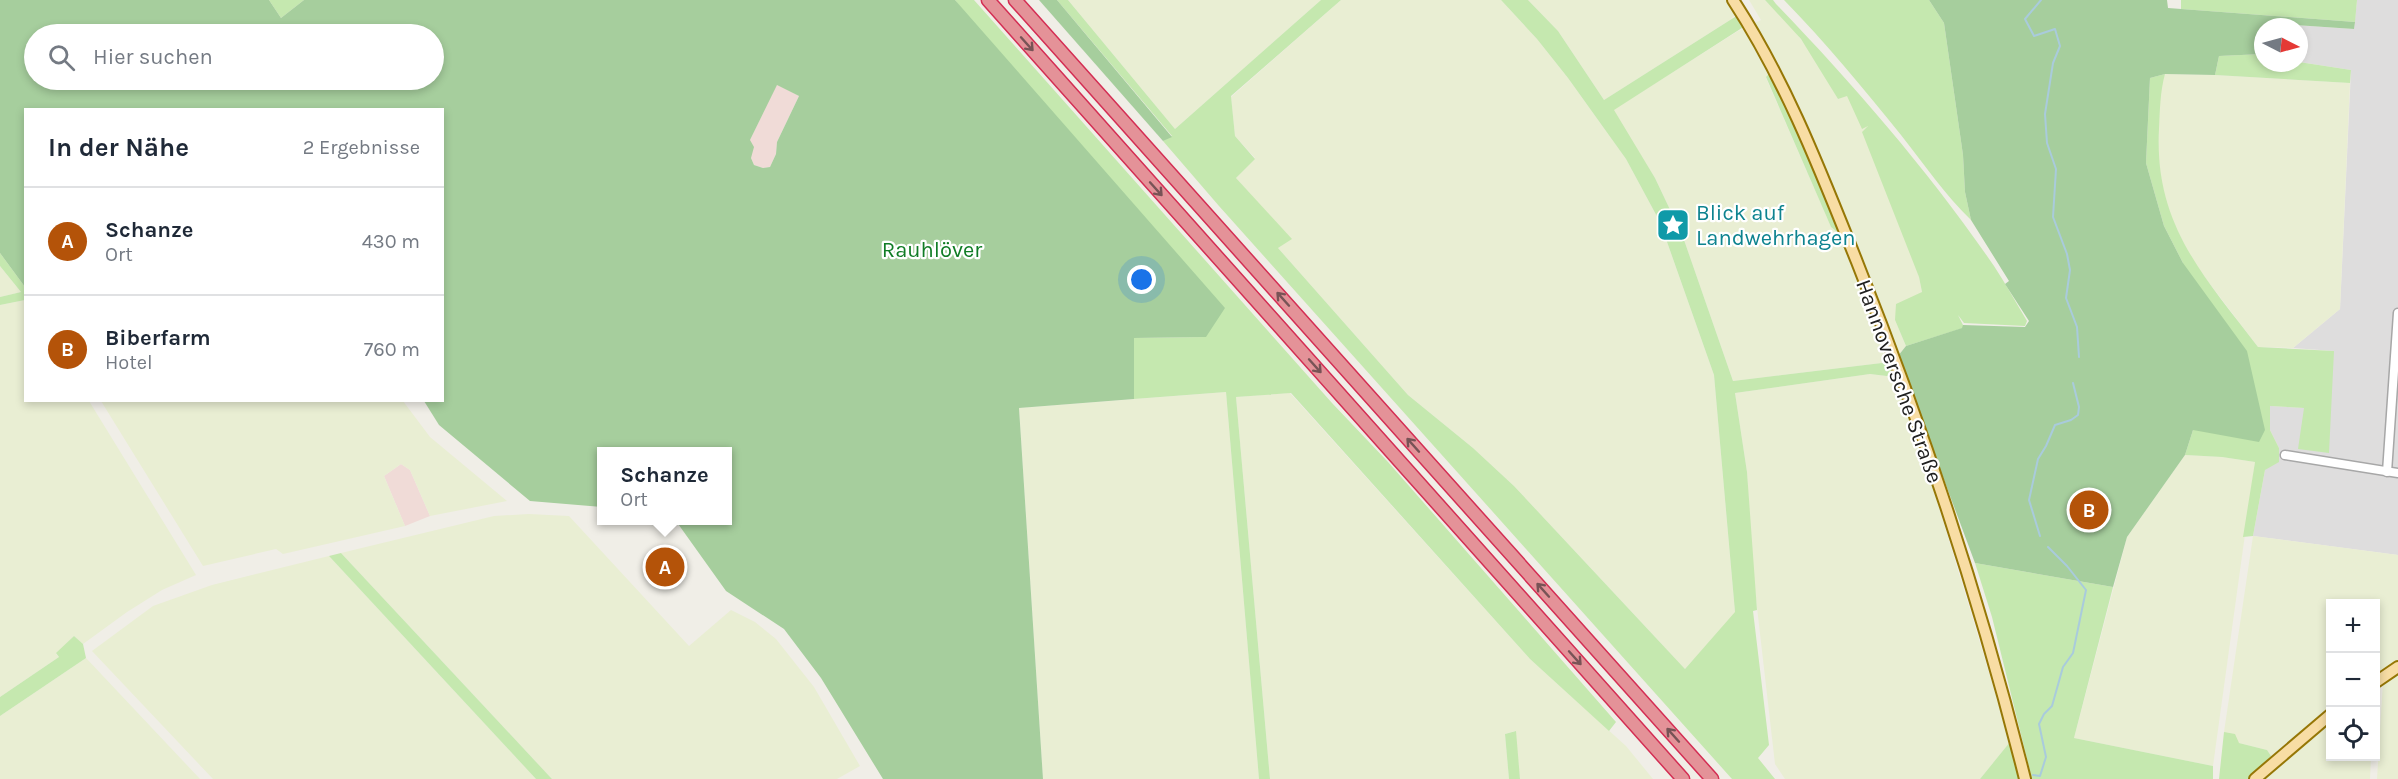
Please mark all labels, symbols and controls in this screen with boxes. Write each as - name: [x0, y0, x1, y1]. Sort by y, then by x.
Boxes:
- north arrow: [2254, 18, 2308, 72]
- search box: [24, 24, 444, 90]
- one-way arrow: [1020, 36, 1034, 51]
- icon: search: [45, 41, 78, 74]
- text: Hier suchen: [93, 44, 213, 70]
- text: In der Nähe: [48, 132, 189, 163]
- text: 2 Ergebnisse: [303, 136, 420, 159]
- one-way arrow: [1149, 181, 1163, 196]
- place label: Blick auf Landwehrhagen: [1696, 200, 1856, 251]
- place icon: Blick auf Landwehrhagen: [1655, 207, 1691, 243]
- text: Schanze: [105, 217, 194, 243]
- text: A: [61, 230, 74, 253]
- text: 430 m: [362, 230, 420, 253]
- park label: Rauhlöver: [882, 237, 982, 263]
- text: Ort: [105, 243, 133, 266]
- your location: [1127, 265, 1156, 294]
- street label: Hannoversche Straße: [1850, 276, 1948, 487]
- one-way arrow: [1276, 292, 1290, 307]
- text: Biberfarm: [105, 325, 211, 351]
- text: B: [61, 338, 74, 361]
- text: 760 m: [364, 338, 420, 361]
- text: Hotel: [105, 351, 153, 374]
- one-way arrow: [1308, 358, 1322, 373]
- one-way arrow: [1406, 438, 1420, 453]
- popup: [597, 447, 732, 525]
- text: Schanze: [620, 462, 709, 488]
- text: Ort: [620, 488, 648, 511]
- pin: B: [2070, 488, 2108, 532]
- pin: A: [646, 544, 684, 590]
- one-way arrow: [1536, 583, 1550, 598]
- map controls: [2326, 599, 2380, 761]
- button: +: [2326, 599, 2380, 653]
- one-way arrow: [1568, 650, 1582, 665]
- button: −: [2326, 653, 2380, 707]
- button: locate: [2326, 707, 2380, 761]
- one-way arrow: [1666, 728, 1680, 743]

